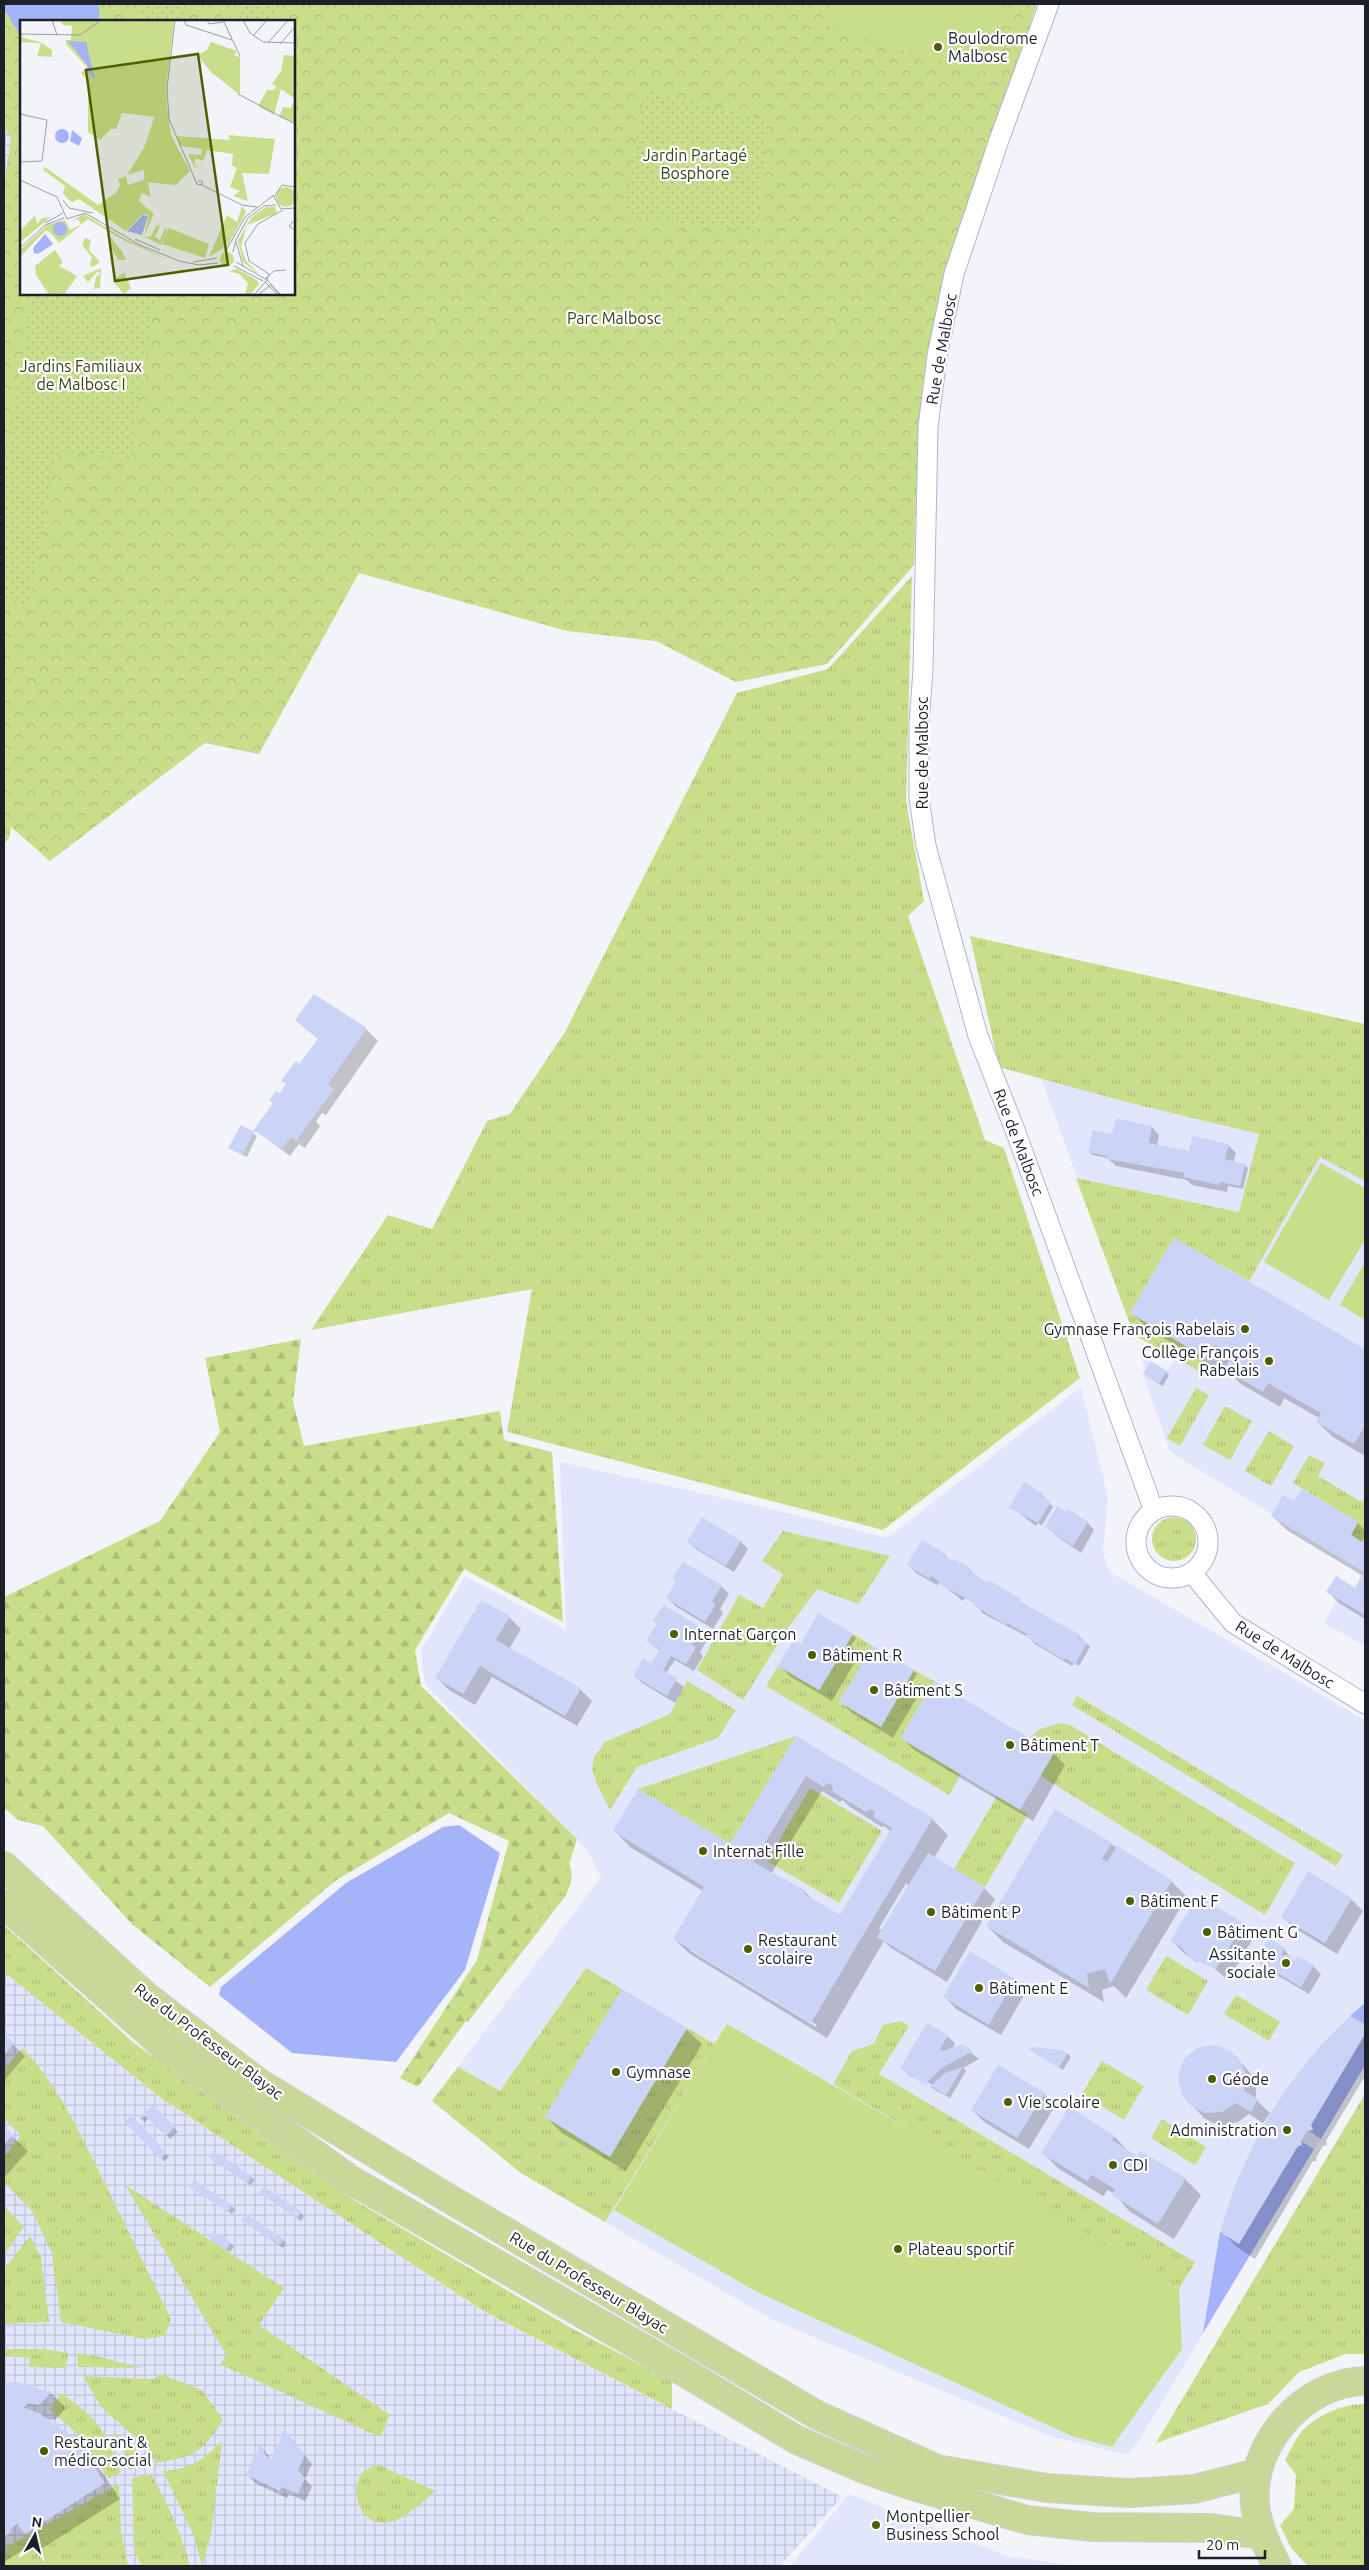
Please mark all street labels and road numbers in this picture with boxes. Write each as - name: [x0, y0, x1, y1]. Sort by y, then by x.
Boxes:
- street label: Rue de Malbosc: [922, 291, 960, 406]
- street label: Rue de Malbosc: [913, 696, 931, 809]
- street label: Rue de Malbosc: [990, 1086, 1048, 1198]
- street label: Rue de Malbosc: [1232, 1616, 1338, 1692]
- street label: Rue du Professeur Blayac: [131, 1979, 287, 2103]
- street label: Rue du Professeur Blayac: [507, 2228, 672, 2337]

